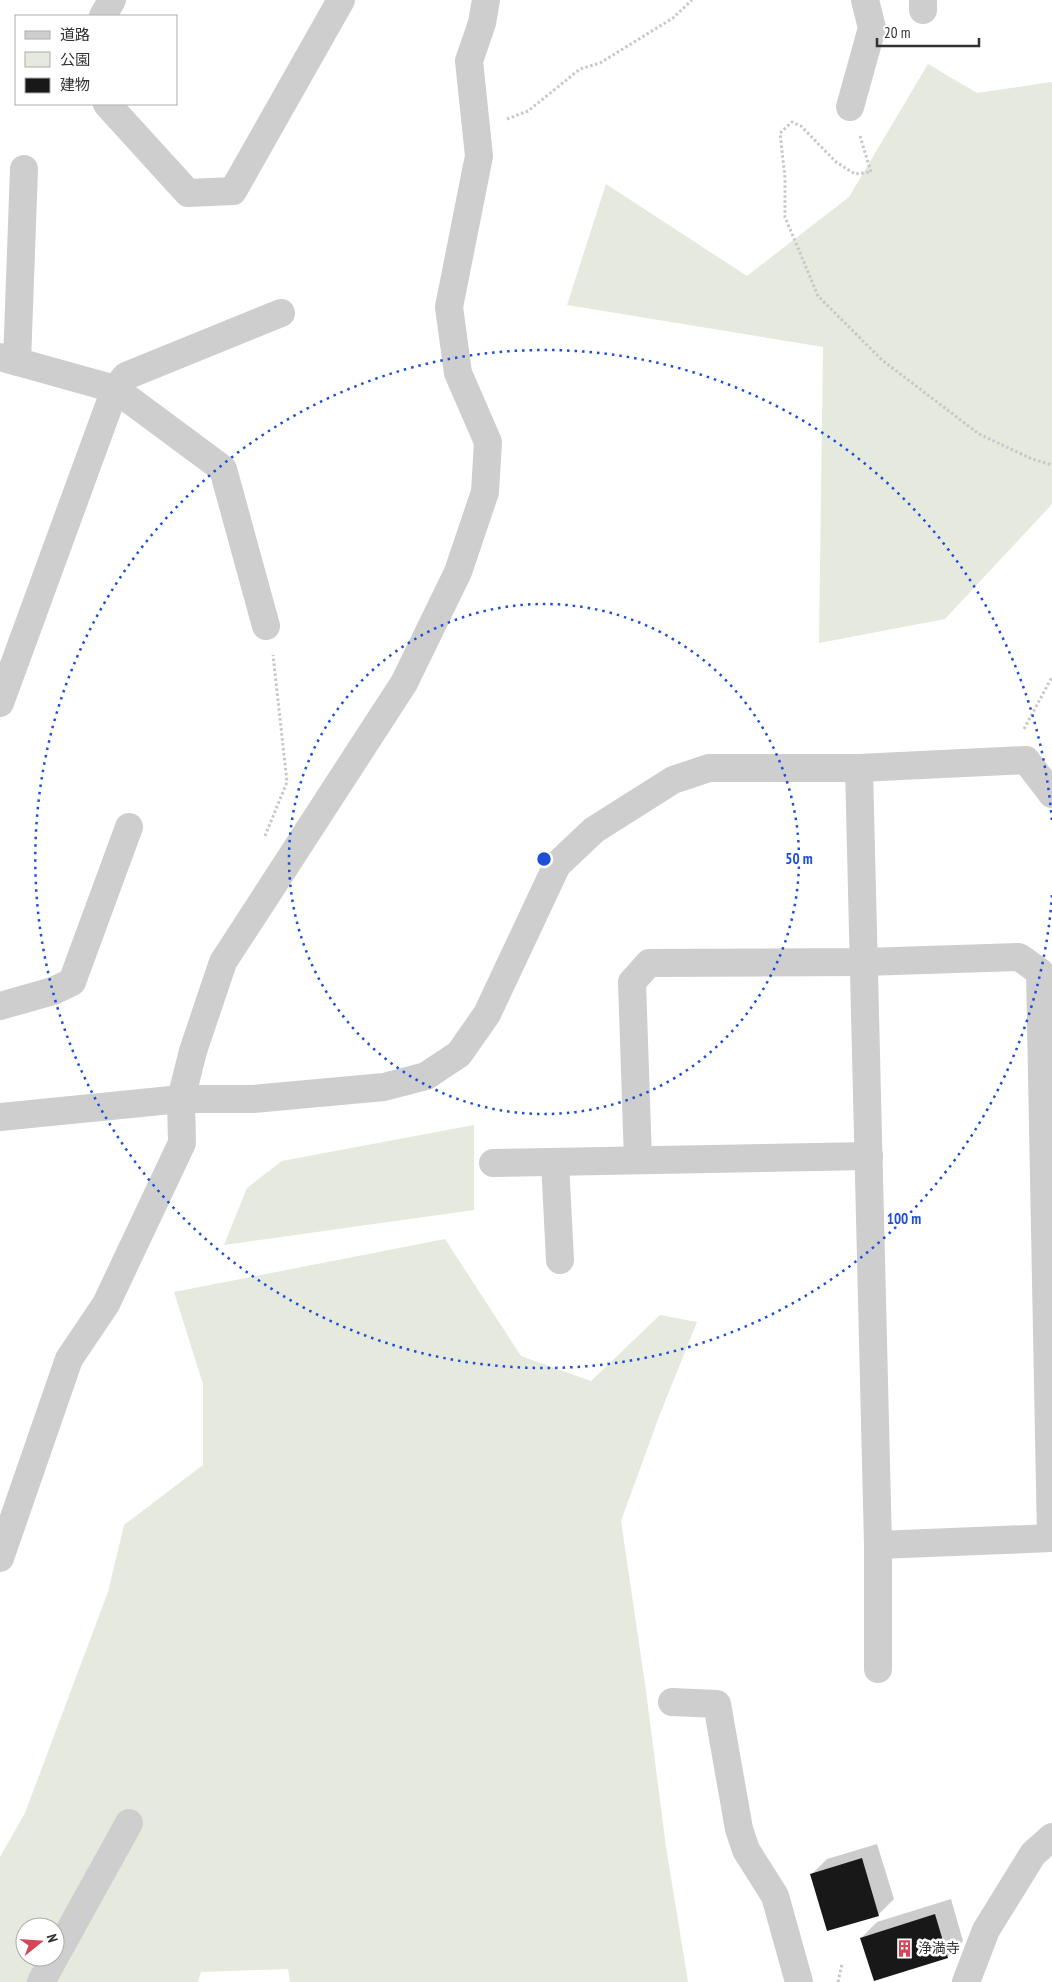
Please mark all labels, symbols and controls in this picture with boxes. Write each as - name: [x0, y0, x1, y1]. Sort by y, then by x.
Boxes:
- legend: [15, 15, 178, 105]
- scale bar: [877, 15, 980, 47]
- text: 20 m: [884, 23, 910, 42]
- text: 道路: [60, 25, 90, 44]
- text: 公園: [60, 50, 90, 69]
- text: 建物: [60, 75, 90, 94]
- text: 50 m: [785, 849, 813, 868]
- centre of rings: [535, 850, 553, 868]
- text: 100 m: [887, 1209, 921, 1228]
- north arrow: [15, 1917, 65, 1967]
- text: N: [43, 1932, 62, 1944]
- building icon: 浄満寺: [894, 1938, 914, 1958]
- place label: 浄満寺: [918, 1939, 960, 1957]

